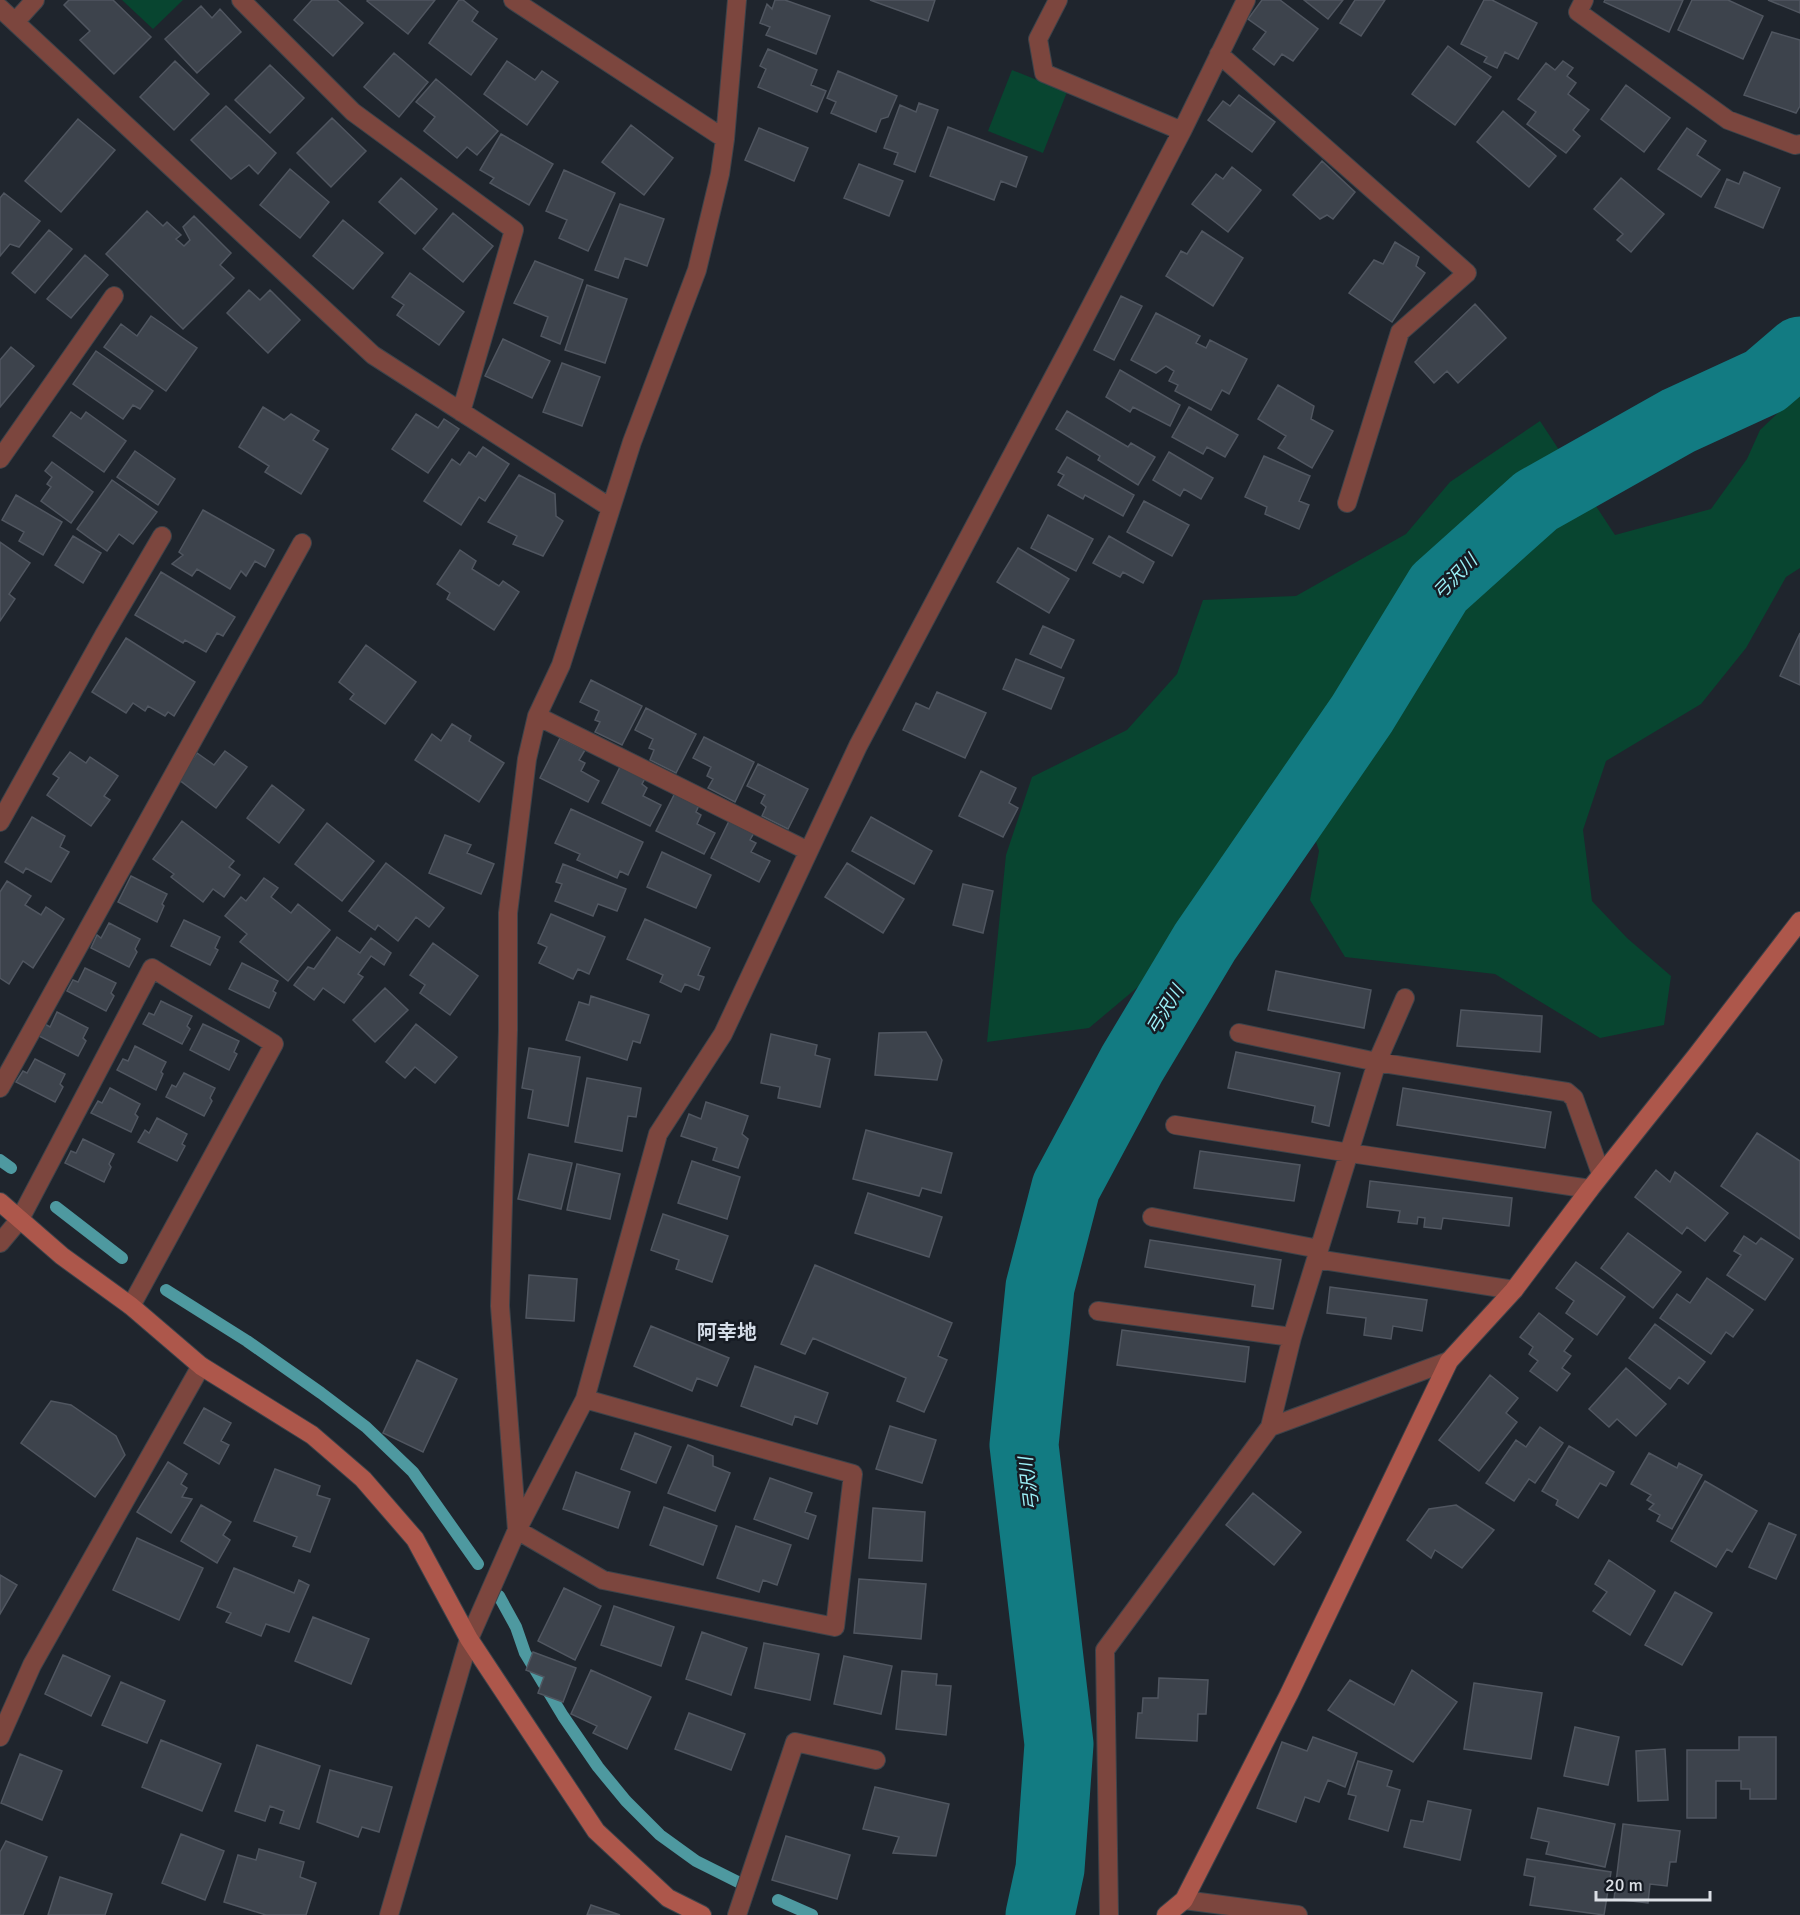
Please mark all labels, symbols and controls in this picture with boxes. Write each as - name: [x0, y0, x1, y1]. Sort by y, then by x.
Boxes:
- water label: 弓沢川: [1428, 548, 1483, 604]
- water label: 弓沢川: [1142, 979, 1189, 1039]
- district label: 阿幸地: [697, 1320, 757, 1345]
- water label: 弓沢川: [1015, 1454, 1043, 1512]
- scale bar: [1596, 1864, 1710, 1902]
- text: 20 m: [1605, 1874, 1643, 1896]

